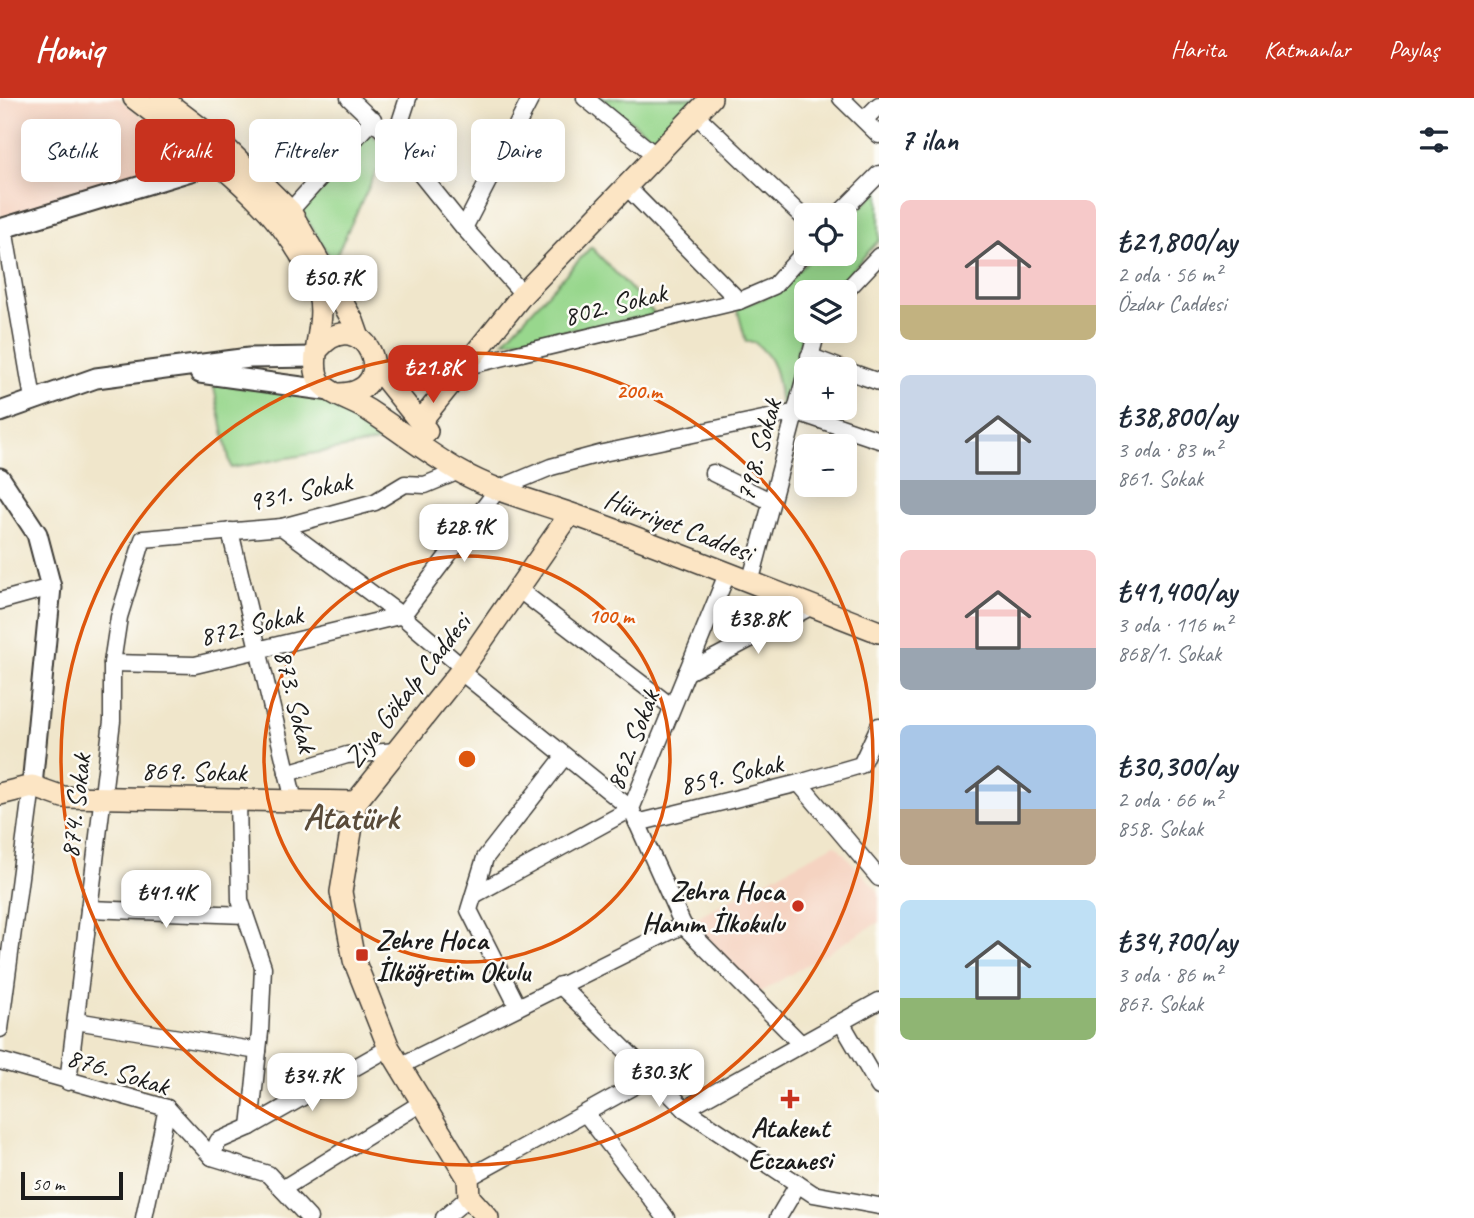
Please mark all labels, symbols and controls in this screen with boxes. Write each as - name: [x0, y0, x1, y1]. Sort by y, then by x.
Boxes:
- text: Homiq: [35, 28, 104, 70]
- text: Harita: [1171, 34, 1226, 64]
- text: Katmanlar: [1264, 34, 1351, 64]
- text: Paylaş: [1389, 34, 1439, 64]
- chip: Satılık: [21, 119, 121, 182]
- chip: Kiralık: [135, 119, 235, 182]
- chip: Filtreler: [249, 119, 361, 182]
- chip: Yeni: [375, 119, 457, 182]
- chip: Daire: [471, 119, 565, 182]
- text: 7 ilan: [900, 121, 958, 159]
- icon: filters: [1415, 121, 1453, 159]
- map controls: [794, 203, 857, 497]
- button: locate: [794, 203, 857, 266]
- text: ₺21,800/ay: [1117, 222, 1237, 260]
- icon: home: [956, 228, 1040, 312]
- pin: ₺50.7K: [276, 256, 390, 315]
- text: 2 oda · 56 m²: [1117, 260, 1221, 289]
- text: ₺50.7K: [304, 263, 362, 292]
- street label: 802. Sokak: [560, 274, 672, 334]
- button: layers: [794, 280, 857, 343]
- text: Özdar Caddesi: [1117, 289, 1226, 318]
- pin: ₺21.8K: [376, 345, 490, 405]
- text: ₺21.8K: [404, 353, 462, 382]
- button: +: [794, 357, 857, 420]
- text: 200 m: [616, 378, 664, 404]
- street label: 798. Sokak: [727, 393, 790, 505]
- text: ₺38,800/ay: [1117, 397, 1237, 435]
- icon: home: [956, 403, 1040, 487]
- button: −: [794, 434, 857, 497]
- text: 3 oda · 83 m²: [1117, 435, 1221, 464]
- street label: 931. Sokak: [245, 463, 357, 519]
- text: 861. Sokak: [1117, 464, 1203, 493]
- street label: Hürriyet Caddesi: [600, 481, 762, 571]
- pin: ₺28.9K: [407, 504, 521, 564]
- text: ₺28.9K: [435, 512, 493, 541]
- text: ₺41,400/ay: [1117, 572, 1237, 610]
- icon: home: [956, 578, 1040, 662]
- street label: 872. Sokak: [196, 596, 308, 654]
- pin: ₺38.8K: [701, 596, 815, 656]
- street label: Ziya Gökalp Caddesi: [336, 603, 480, 774]
- text: 100 m: [588, 603, 636, 629]
- text: ₺38.8K: [729, 604, 787, 633]
- text: 3 oda · 116 m²: [1117, 610, 1232, 639]
- text: 868/1. Sokak: [1117, 639, 1221, 668]
- street label: 873. Sokak: [266, 646, 326, 758]
- street label: 862. Sokak: [597, 683, 668, 795]
- street label: 859. Sokak: [676, 745, 788, 803]
- centre of rings: [455, 747, 479, 771]
- text: ₺30,300/ay: [1117, 747, 1237, 785]
- street label: 874. Sokak: [51, 750, 99, 860]
- street label: 869. Sokak: [141, 753, 249, 789]
- icon: home: [956, 753, 1040, 837]
- text: 2 oda · 66 m²: [1117, 785, 1221, 814]
- district label: Atatürk: [303, 795, 402, 840]
- text: 858. Sokak: [1117, 814, 1203, 843]
- pin: ₺41.4K: [109, 870, 223, 930]
- place label: Zehra Hoca Hanım İlkokulu: [642, 873, 787, 940]
- text: ₺41.4K: [137, 878, 195, 907]
- marker: Zehra Hoca Hanım İlkokulu: [790, 898, 806, 914]
- place label: Zehre Hoca İlköğretim Okulu: [376, 922, 533, 989]
- text: ₺34,700/ay: [1117, 922, 1237, 960]
- icon: home: [956, 928, 1040, 1012]
- marker: Zehre Hoca İlköğretim Okulu: [354, 947, 370, 963]
- text: 3 oda · 86 m²: [1117, 960, 1221, 989]
- text: 867. Sokak: [1117, 989, 1203, 1018]
- street label: 876. Sokak: [63, 1039, 175, 1104]
- pin: ₺30.3K: [602, 1049, 716, 1109]
- pin: ₺34.7K: [255, 1054, 369, 1113]
- text: ₺30.3K: [630, 1057, 688, 1086]
- text: ₺34.7K: [283, 1061, 341, 1090]
- marker: Atakent Eczanesi: [782, 1091, 798, 1107]
- place label: Atakent Eczanesi: [748, 1110, 835, 1177]
- scale bar: [21, 1169, 122, 1201]
- text: 50 m: [32, 1172, 64, 1196]

